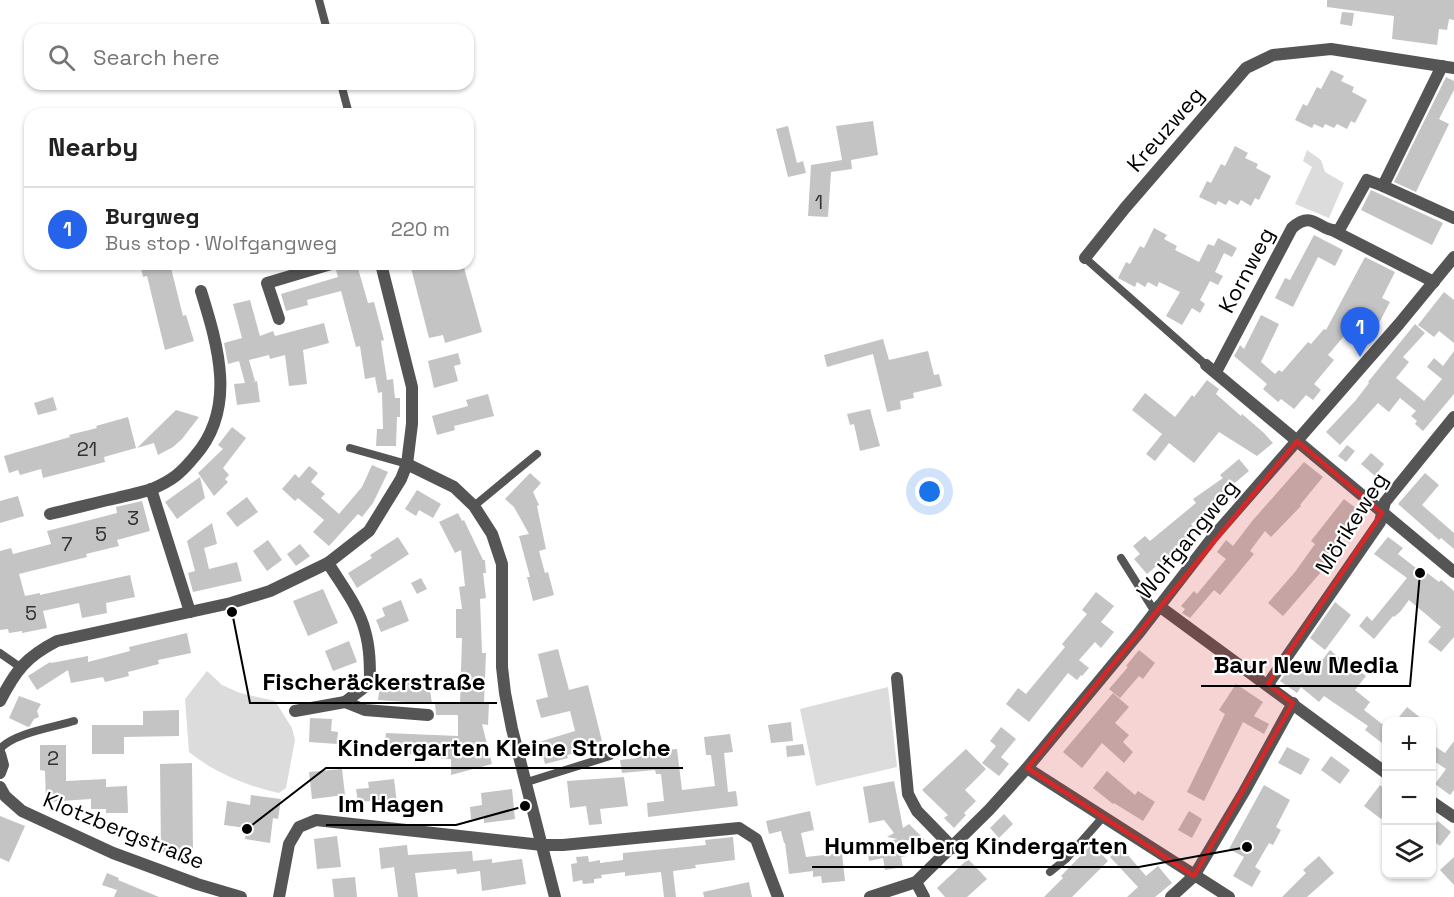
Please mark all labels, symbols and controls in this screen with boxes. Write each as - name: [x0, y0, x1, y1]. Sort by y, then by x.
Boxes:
- search box: [24, 24, 474, 90]
- icon: search: [45, 41, 78, 74]
- text: Search here: [93, 43, 220, 71]
- street label: Kreuzweg: [1120, 81, 1210, 177]
- text: Nearby: [48, 130, 138, 164]
- house number: 1: [815, 189, 823, 215]
- text: Burgweg: [105, 202, 199, 230]
- text: 1: [63, 216, 72, 242]
- text: 220 m: [391, 216, 450, 242]
- street label: Kornweg: [1212, 222, 1280, 318]
- text: Bus stop · Wolfgangweg: [105, 230, 337, 256]
- pin: 1: [1340, 308, 1380, 357]
- house number: 21: [77, 436, 97, 462]
- street label: Mörikeweg: [1309, 467, 1393, 579]
- street label: Wolfgangweg: [1130, 473, 1244, 605]
- your location: [915, 477, 944, 506]
- house number: 3: [127, 505, 139, 531]
- house number: 5: [95, 521, 107, 547]
- house number: 7: [61, 531, 73, 557]
- house number: 5: [25, 600, 37, 626]
- callout: Baur New Media: [1201, 644, 1410, 686]
- text: Baur New Media: [1213, 649, 1399, 680]
- callout: Fischeräckerstraße: [250, 661, 497, 703]
- text: Fischeräckerstraße: [262, 666, 486, 697]
- map controls: [1382, 717, 1436, 879]
- button: +: [1382, 717, 1436, 771]
- callout: Kindergarten Kleine Strolche: [326, 726, 683, 768]
- text: Kindergarten Kleine Strolche: [337, 732, 671, 763]
- house number: 2: [47, 745, 59, 771]
- button: −: [1382, 771, 1436, 825]
- callout: Im Hagen: [326, 783, 456, 825]
- street label: Klotzbergstraße: [39, 785, 209, 875]
- text: Im Hagen: [338, 788, 444, 819]
- callout: Hummelberg Kindergarten: [812, 825, 1139, 867]
- button: layers: [1382, 825, 1436, 879]
- text: Hummelberg Kindergarten: [824, 830, 1128, 861]

